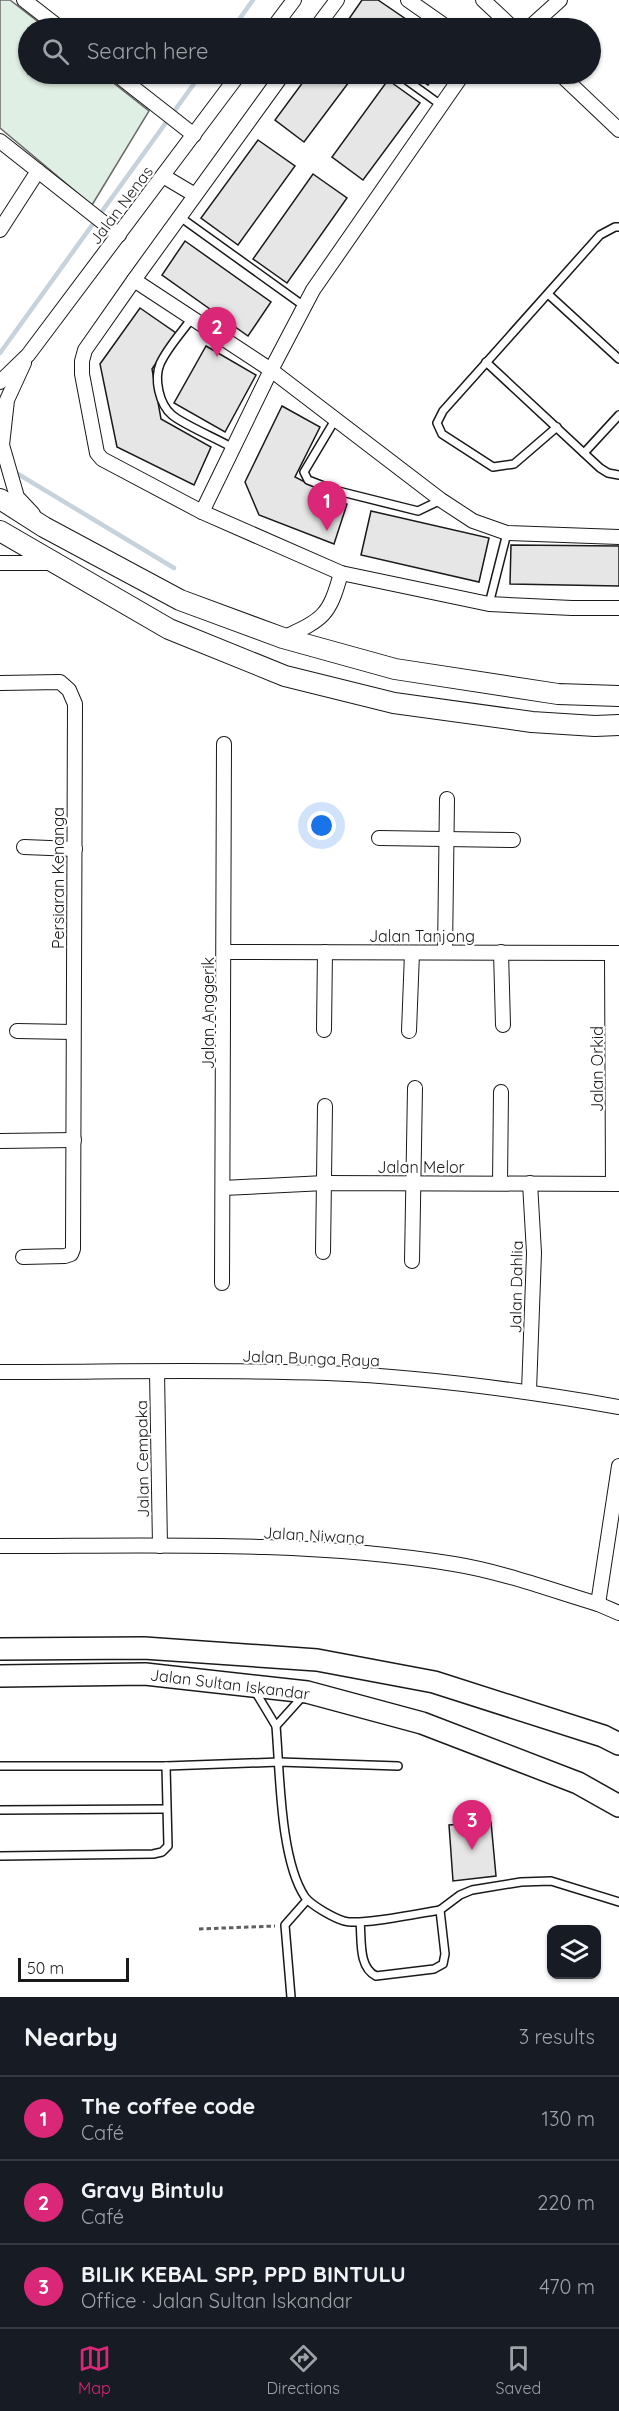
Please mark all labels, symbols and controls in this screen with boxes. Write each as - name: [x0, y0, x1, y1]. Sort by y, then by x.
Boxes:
- search box: [18, 18, 601, 84]
- icon: search: [39, 35, 72, 68]
- text: Search here: [87, 37, 208, 65]
- street label: Jalan Nenas: [85, 162, 157, 248]
- pin: 2: [198, 308, 236, 357]
- pin: 1: [308, 482, 346, 531]
- street label: Persiaran Kenanga: [48, 807, 68, 949]
- your location: [307, 811, 336, 840]
- street label: Jalan Tanjong: [369, 926, 475, 946]
- street label: Jalan Anggerik: [198, 957, 218, 1069]
- street label: Jalan Orkid: [587, 1026, 607, 1112]
- street label: Jalan Melor: [377, 1157, 465, 1177]
- street label: Jalan Dahlia: [505, 1240, 527, 1334]
- street label: Jalan Bunga Raya: [242, 1346, 380, 1370]
- street label: Jalan Cempaka: [131, 1400, 153, 1518]
- street label: Jalan Niwana: [263, 1522, 365, 1548]
- street label: Jalan Sultan Iskandar: [149, 1664, 311, 1704]
- pin: 3: [452, 1800, 492, 1850]
- map controls: [547, 1925, 601, 1979]
- button: layers: [547, 1925, 601, 1979]
- scale bar: [18, 1955, 129, 1982]
- text: 50 m: [27, 1958, 64, 1978]
- text: Nearby: [24, 2020, 118, 2053]
- text: 3 results: [519, 2024, 595, 2049]
- text: The coffee code: [81, 2092, 255, 2120]
- text: 1: [40, 2106, 47, 2131]
- text: 130 m: [542, 2106, 595, 2131]
- text: Café: [81, 2120, 124, 2145]
- text: Gravy Bintulu: [81, 2176, 224, 2204]
- text: 2: [38, 2190, 49, 2215]
- text: 220 m: [537, 2190, 595, 2215]
- text: Café: [81, 2204, 124, 2229]
- text: BILIK KEBAL SPP, PPD BINTULU: [81, 2260, 406, 2288]
- text: 3: [38, 2274, 49, 2299]
- text: 470 m: [539, 2274, 595, 2299]
- text: Office · Jalan Sultan Iskandar: [81, 2288, 352, 2313]
- tab: Map: [78, 2342, 111, 2398]
- tab: Directions: [267, 2342, 340, 2398]
- tab: Saved: [496, 2342, 541, 2398]

